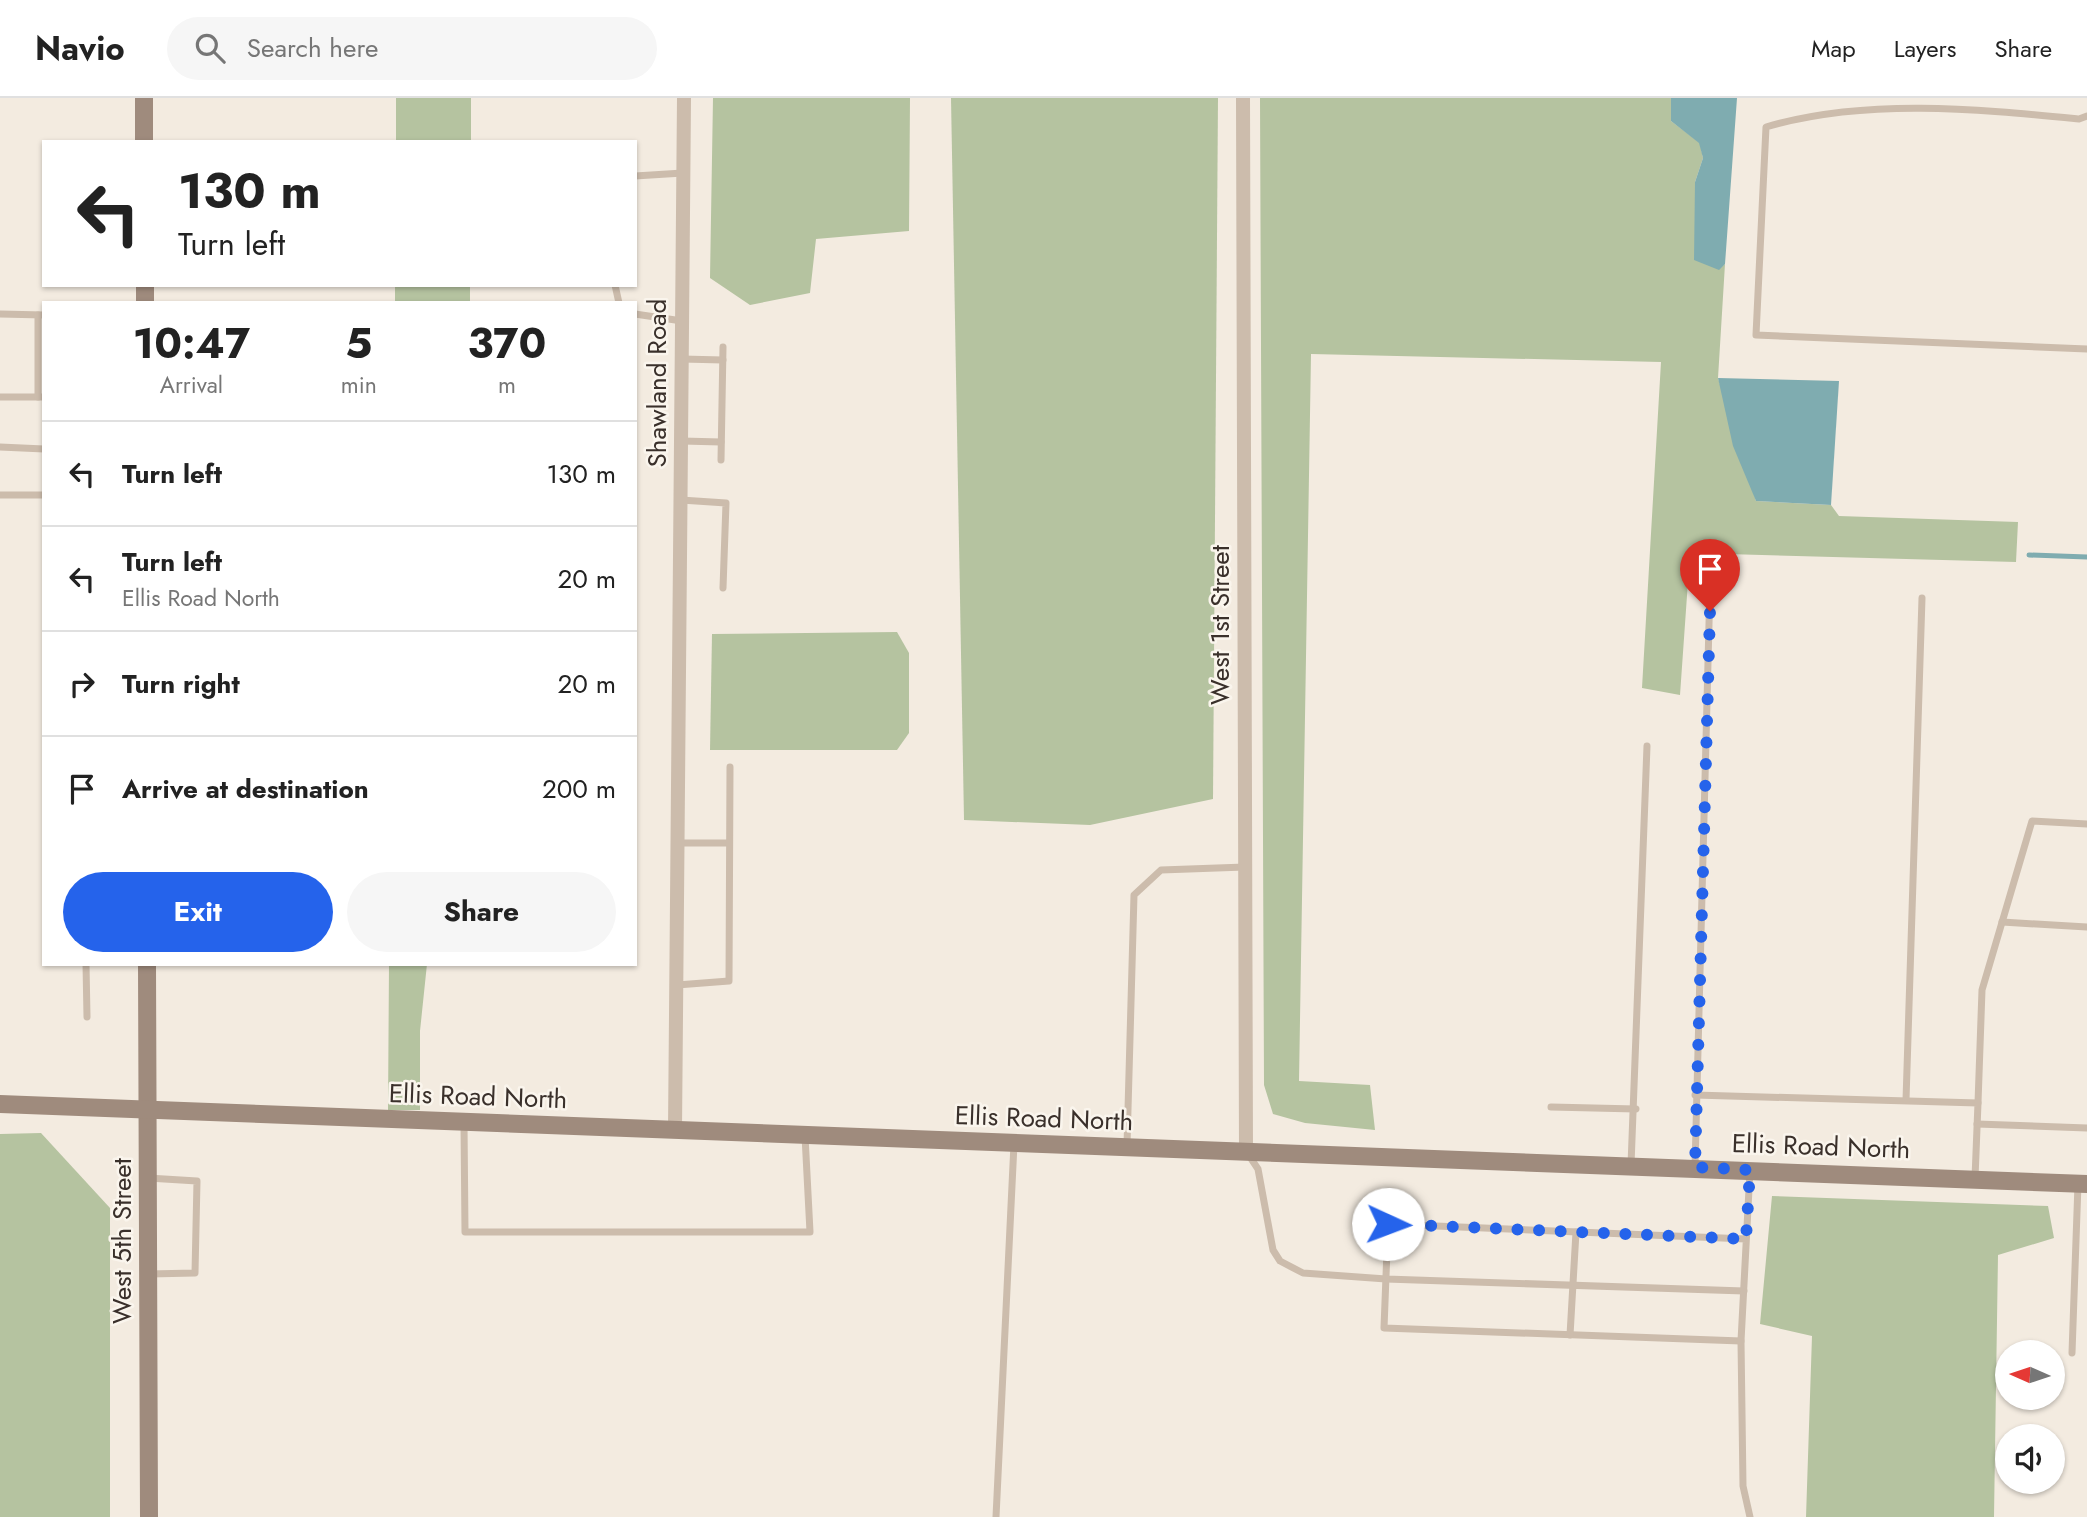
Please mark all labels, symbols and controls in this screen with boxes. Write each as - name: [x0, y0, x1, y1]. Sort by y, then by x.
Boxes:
- search box: [167, 17, 657, 80]
- text: Navio: [35, 25, 125, 72]
- icon: search: [191, 29, 229, 67]
- text: Search here: [247, 29, 378, 67]
- text: Map: [1811, 31, 1856, 66]
- text: Layers: [1894, 31, 1956, 66]
- text: Share: [1994, 31, 2052, 66]
- text: 130 m: [178, 156, 321, 226]
- icon: left: [63, 168, 154, 259]
- text: Turn left: [178, 221, 285, 267]
- street label: Shawland Road: [638, 299, 676, 467]
- text: 10:47: [133, 313, 250, 374]
- text: 5: [345, 313, 372, 374]
- text: 370: [468, 313, 546, 374]
- text: Arrival: [160, 368, 223, 402]
- text: min: [341, 368, 377, 402]
- text: m: [498, 368, 516, 402]
- icon: left: [63, 455, 101, 493]
- text: Turn left: [122, 455, 222, 493]
- text: 130 m: [546, 455, 616, 493]
- pin: [1680, 539, 1740, 611]
- text: Turn left: [122, 543, 222, 581]
- street label: West 1st Street: [1201, 544, 1239, 705]
- icon: arrive: [1691, 550, 1729, 588]
- icon: left: [63, 560, 101, 598]
- text: 20 m: [558, 560, 616, 598]
- text: Ellis Road North: [122, 581, 280, 615]
- icon: right: [63, 665, 101, 703]
- text: Turn right: [122, 665, 240, 703]
- text: 20 m: [558, 665, 616, 703]
- icon: arrive: [63, 770, 101, 808]
- text: Arrive at destination: [122, 770, 369, 808]
- text: 200 m: [542, 770, 616, 808]
- button: Exit: [63, 872, 333, 952]
- button: Share: [347, 872, 616, 952]
- street label: Ellis Road North: [388, 1074, 568, 1118]
- street label: Ellis Road North: [954, 1096, 1134, 1140]
- street label: Ellis Road North: [1731, 1124, 1911, 1168]
- street label: West 5th Street: [103, 1157, 141, 1324]
- position arrow: [1351, 1187, 1425, 1261]
- north arrow: [1995, 1340, 2065, 1410]
- map controls: [1995, 1340, 2065, 1494]
- button: sound: [1995, 1424, 2065, 1494]

